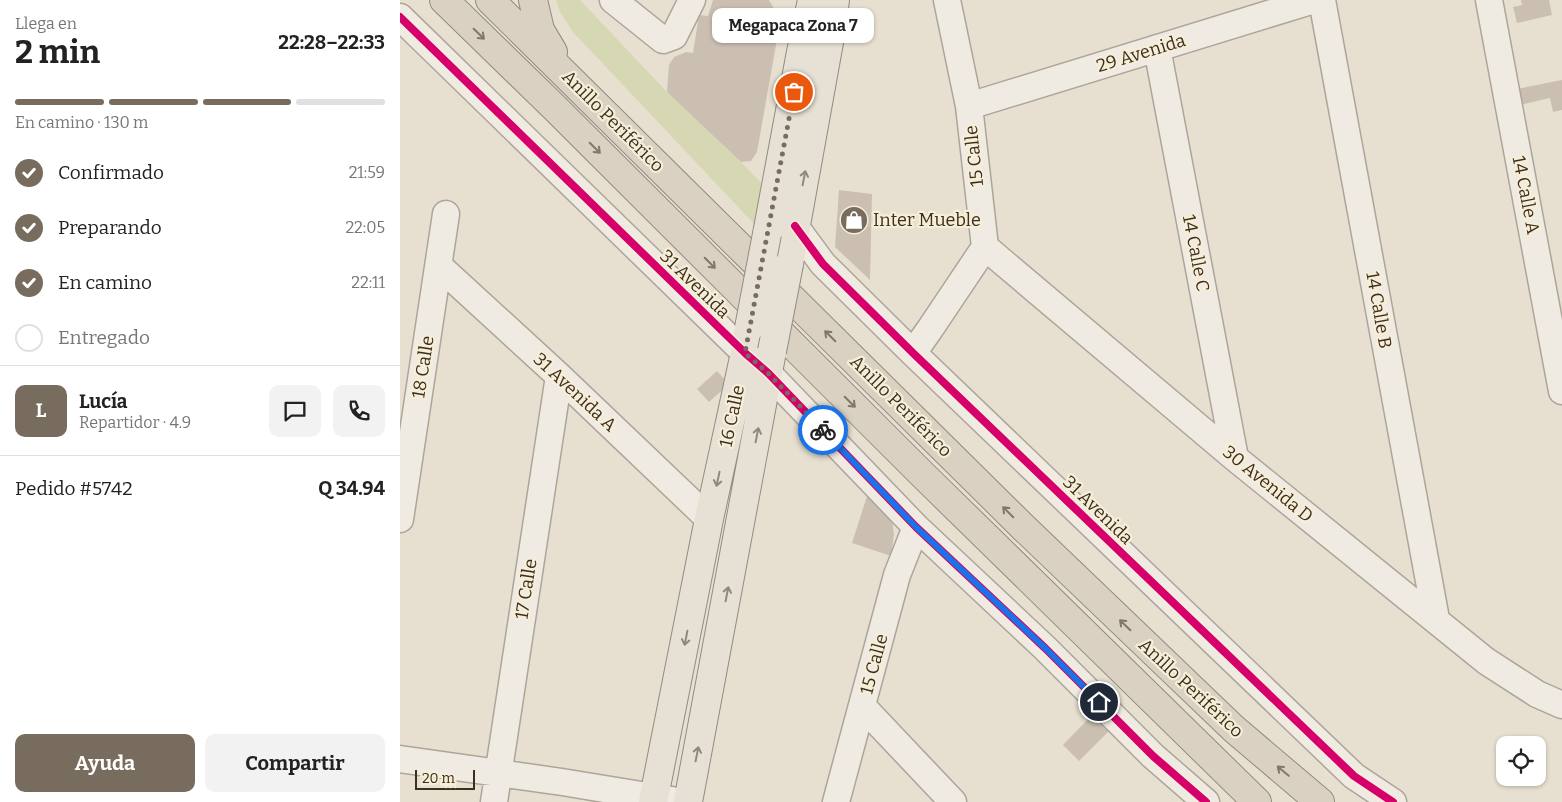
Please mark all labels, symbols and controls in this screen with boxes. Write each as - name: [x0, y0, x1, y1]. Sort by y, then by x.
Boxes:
- callout: Megapaca Zona 7: [713, 7, 875, 42]
- text: Llega en: [15, 14, 77, 33]
- text: Megapaca Zona 7: [728, 16, 858, 35]
- one-way arrow: [473, 28, 485, 40]
- street label: 29 Avenida: [1094, 29, 1188, 77]
- text: 22:28–22:33: [278, 31, 385, 54]
- text: 2 min: [15, 33, 100, 71]
- street label: Anillo Periférico: [557, 65, 669, 177]
- pin: [773, 71, 815, 113]
- icon: bag: [780, 78, 808, 106]
- text: En camino · 130 m: [15, 113, 148, 132]
- street label: 15 Calle: [960, 124, 988, 188]
- one-way arrow: [589, 142, 601, 154]
- street label: 14 Calle A: [1508, 154, 1544, 236]
- icon: check: [15, 159, 43, 187]
- text: Confirmado: [58, 161, 164, 184]
- text: 21:59: [349, 163, 385, 182]
- one-way arrow: [799, 170, 809, 186]
- shop icon: Inter Mueble: [839, 205, 869, 235]
- place label: Inter Mueble: [873, 209, 981, 231]
- street label: 14 Calle C: [1178, 213, 1214, 293]
- icon: check: [15, 214, 43, 242]
- text: Preparando: [58, 216, 162, 239]
- text: 22:05: [345, 218, 385, 237]
- street label: 31 Avenida: [655, 245, 735, 323]
- one-way arrow: [704, 257, 716, 269]
- icon: check: [15, 269, 43, 297]
- street label: 14 Calle B: [1361, 270, 1397, 350]
- text: En camino: [58, 271, 152, 294]
- text: 22:11: [351, 273, 385, 292]
- text: Entregado: [58, 326, 150, 349]
- one-way arrow: [824, 330, 836, 342]
- street label: 18 Calle: [407, 334, 439, 400]
- street label: 31 Avenida A: [529, 348, 621, 436]
- street label: Anillo Periférico: [845, 350, 957, 462]
- street label: 16 Calle: [715, 383, 749, 449]
- button: chat: [269, 385, 321, 437]
- button: phone: [333, 385, 385, 437]
- text: Lucía: [79, 390, 128, 413]
- one-way arrow: [844, 396, 856, 408]
- text: L: [36, 399, 46, 422]
- courier: [798, 405, 848, 455]
- text: Repartidor · 4.9: [79, 413, 191, 432]
- icon: bike: [809, 416, 837, 444]
- one-way arrow: [752, 427, 762, 443]
- street label: 30 Avenida D: [1218, 441, 1318, 527]
- one-way arrow: [713, 471, 722, 487]
- street label: 31 Avenida: [1058, 471, 1138, 549]
- text: Pedido #5742: [15, 477, 133, 500]
- text: Q 34.94: [318, 477, 385, 500]
- one-way arrow: [1002, 506, 1014, 518]
- street label: 17 Calle: [510, 557, 542, 621]
- one-way arrow: [722, 587, 732, 603]
- one-way arrow: [1119, 619, 1131, 631]
- one-way arrow: [680, 630, 690, 646]
- street label: 15 Calle: [855, 631, 893, 697]
- street label: Anillo Periférico: [1134, 634, 1248, 742]
- pin: [1078, 681, 1120, 723]
- icon: home: [1085, 688, 1113, 716]
- button: Ayuda: [15, 734, 195, 792]
- button: Compartir: [205, 734, 385, 792]
- map controls: [1496, 736, 1546, 786]
- button: locate: [1496, 736, 1546, 786]
- one-way arrow: [692, 746, 702, 762]
- one-way arrow: [1277, 765, 1290, 776]
- scale bar: [415, 767, 475, 790]
- text: 20 m: [422, 770, 455, 787]

